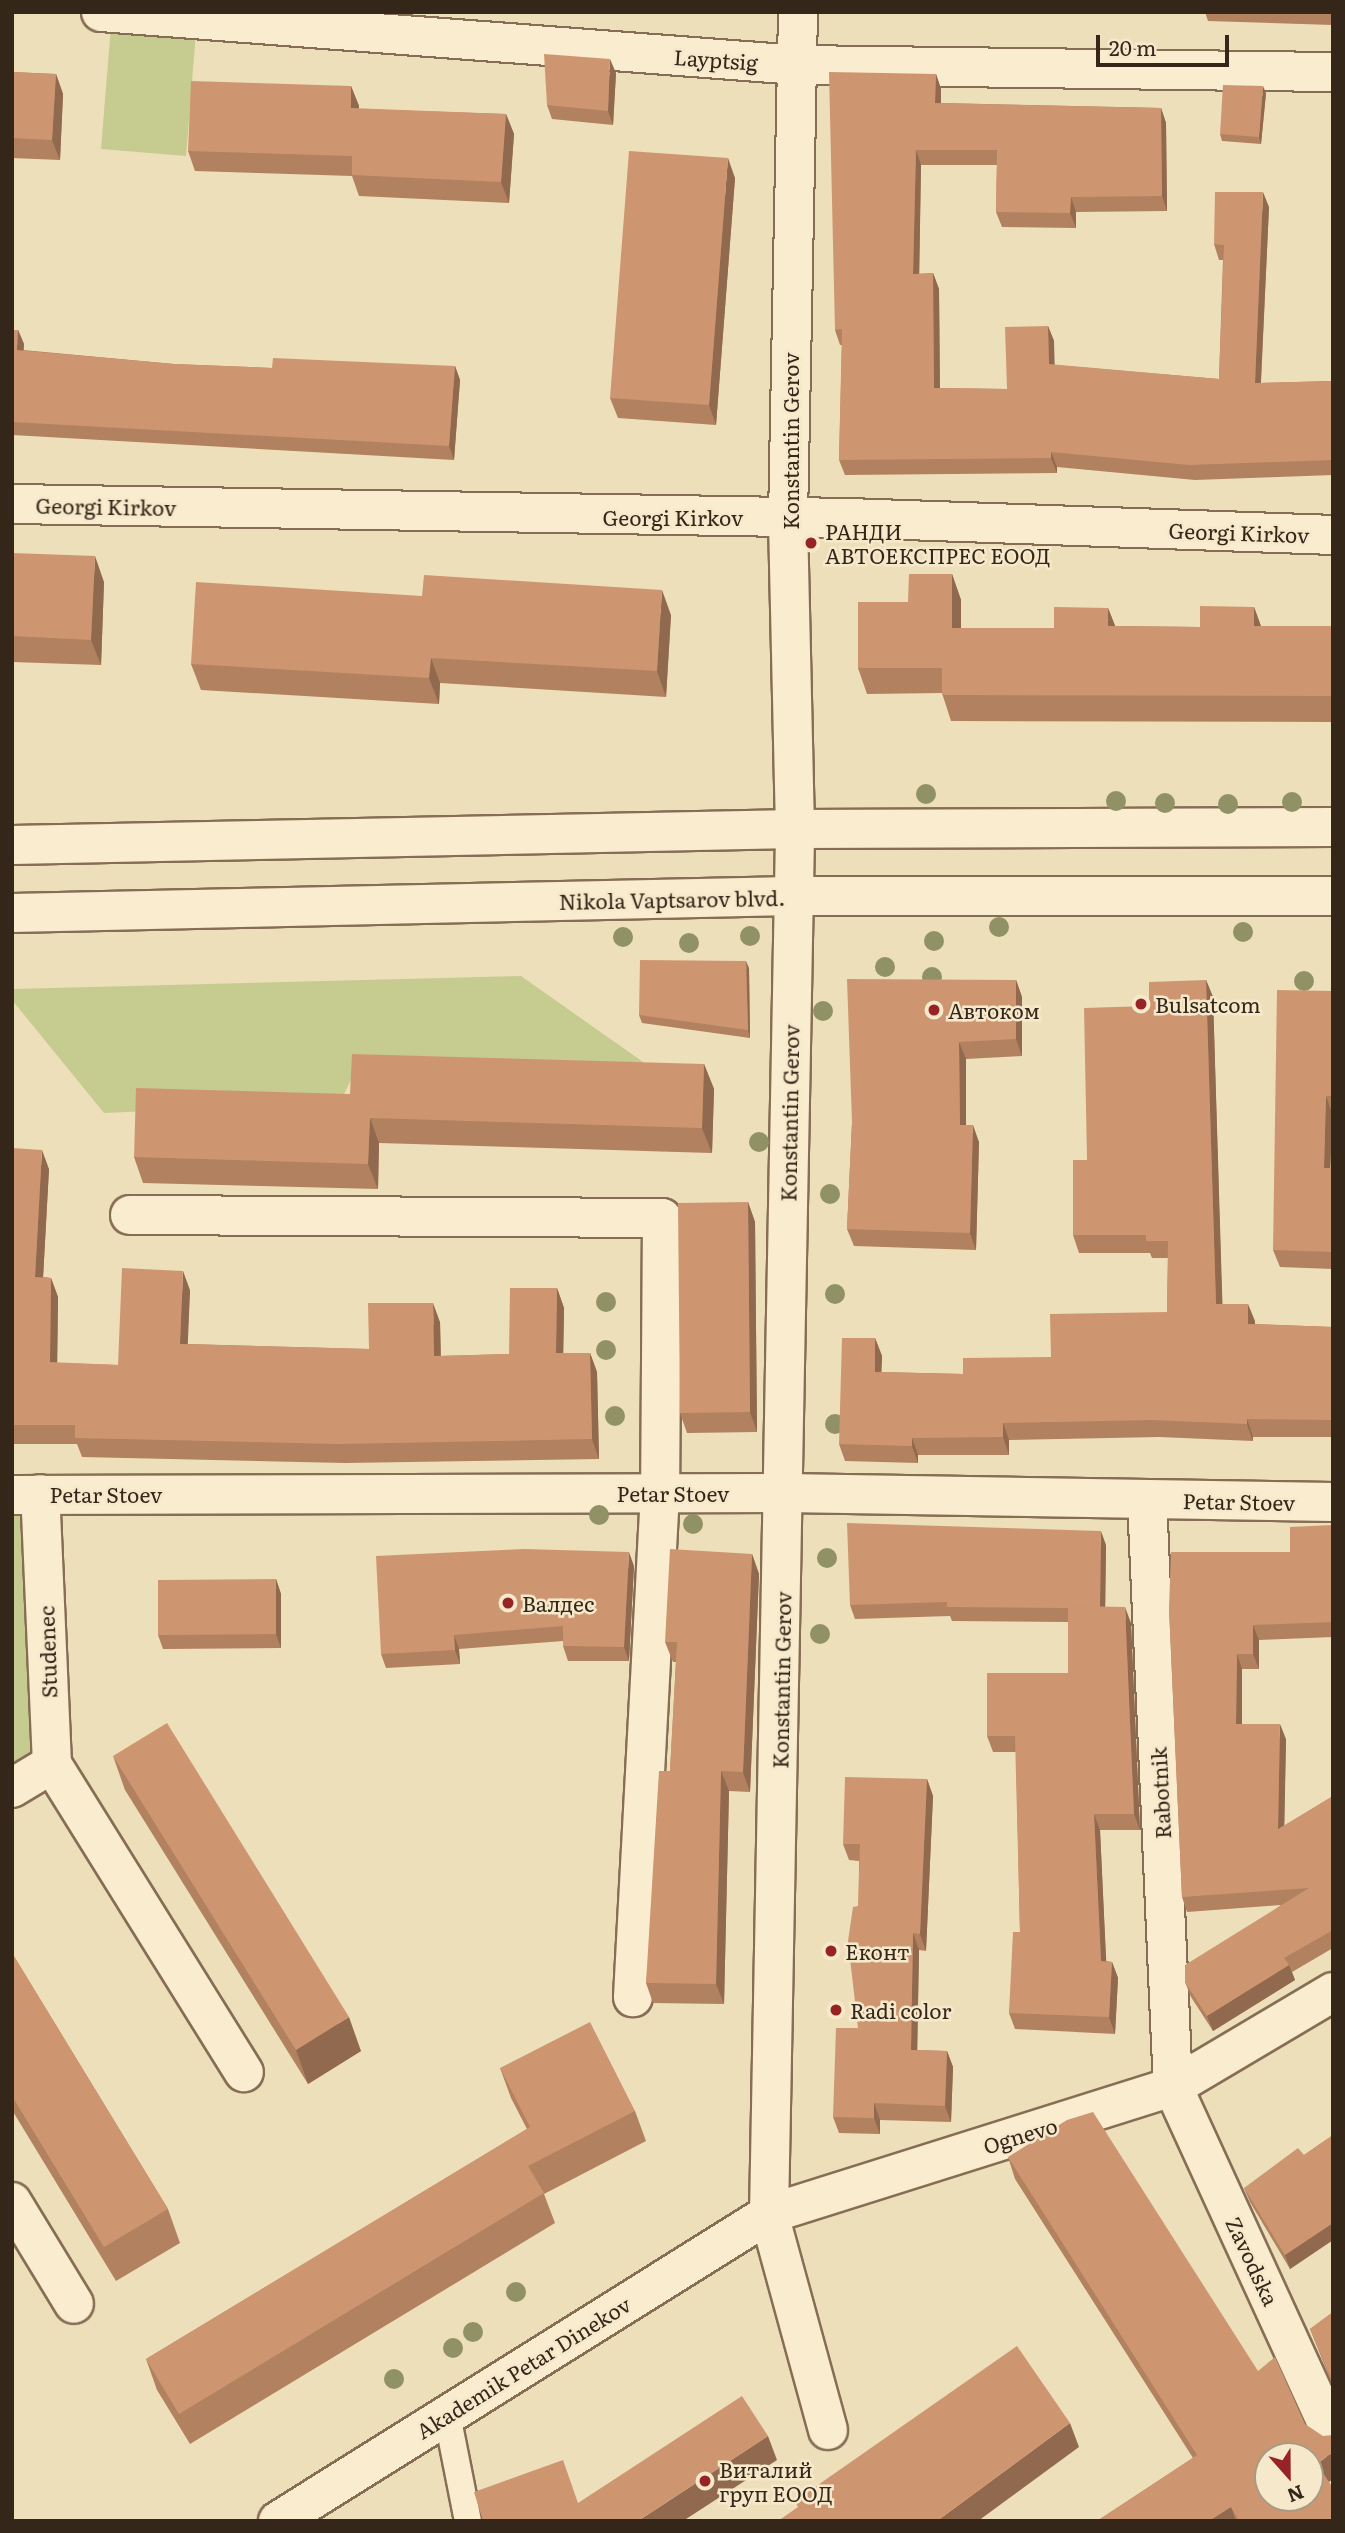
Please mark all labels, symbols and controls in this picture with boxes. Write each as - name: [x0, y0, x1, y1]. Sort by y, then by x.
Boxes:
- scale bar: [1100, 21, 1233, 65]
- text: 20 m: [1109, 31, 1156, 62]
- street label: Layptsig: [673, 43, 759, 75]
- street label: Konstantin Gerov: [777, 352, 803, 530]
- street label: Georgi Kirkov: [35, 492, 177, 520]
- street label: Georgi Kirkov: [603, 504, 743, 530]
- street label: Georgi Kirkov: [1168, 517, 1310, 547]
- place label: РАНДИ АВТОЕКСПРЕС ЕООД: [825, 518, 1051, 568]
- marker: РАНДИ АВТОЕКСПРЕС ЕООД: [803, 535, 819, 551]
- street label: Nikola Vaptsarov blvd.: [559, 884, 785, 914]
- place label: Bulsatcom: [1155, 991, 1261, 1017]
- marker: Bulsatcom: [1133, 996, 1149, 1012]
- place label: Автоком: [948, 997, 1040, 1023]
- marker: Автоком: [926, 1002, 942, 1018]
- street label: Konstantin Gerov: [775, 1024, 803, 1202]
- street label: Petar Stoev: [617, 1480, 729, 1506]
- street label: Petar Stoev: [50, 1481, 162, 1507]
- street label: Petar Stoev: [1182, 1487, 1296, 1515]
- place label: Валдес: [522, 1590, 594, 1616]
- street label: Konstantin Gerov: [767, 1591, 795, 1769]
- marker: Валдес: [500, 1595, 516, 1611]
- street label: Studenec: [33, 1605, 61, 1699]
- street label: Rabotnik: [1145, 1746, 1175, 1840]
- place label: Еконт: [845, 1938, 909, 1964]
- marker: Еконт: [823, 1943, 839, 1959]
- place label: Radi color: [850, 1997, 951, 2023]
- marker: Radi color: [828, 2002, 844, 2018]
- street label: Ognevo: [980, 2112, 1060, 2158]
- street label: Zavodska: [1222, 2213, 1284, 2309]
- street label: Akademik Petar Dinekov: [411, 2291, 635, 2443]
- north arrow: [1254, 2442, 1324, 2512]
- place label: Виталий груп ЕООД: [719, 2456, 833, 2506]
- marker: Виталий груп ЕООД: [697, 2473, 713, 2489]
- text: N: [1283, 2479, 1308, 2511]

